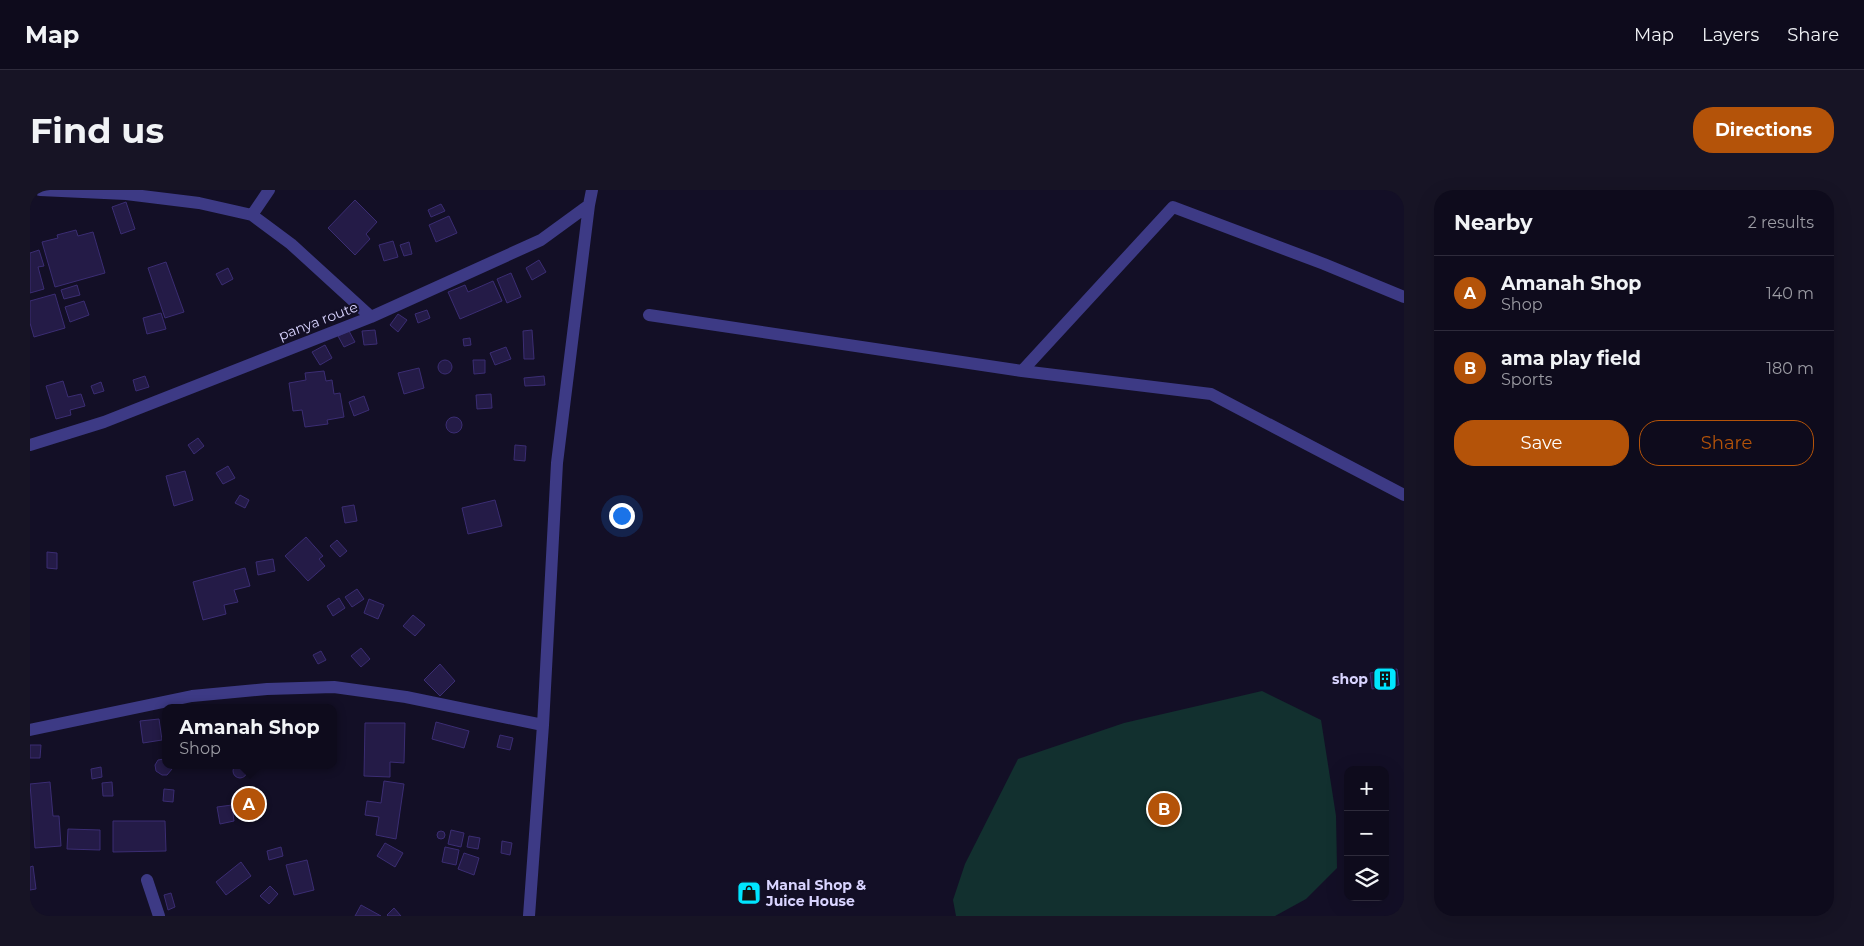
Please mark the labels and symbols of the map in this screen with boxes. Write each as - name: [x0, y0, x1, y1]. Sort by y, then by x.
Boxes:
- street label: panya route: [276, 298, 360, 344]
- your location: [609, 503, 635, 529]
- building icon: shop: [1372, 666, 1398, 692]
- place label: shop: [1332, 670, 1368, 688]
- pin: A: [233, 785, 265, 823]
- pin: B: [1148, 790, 1180, 828]
- place label: Manal Shop & Juice House: [765, 876, 866, 910]
- shop icon: Manal Shop & Juice House: [736, 880, 762, 906]

